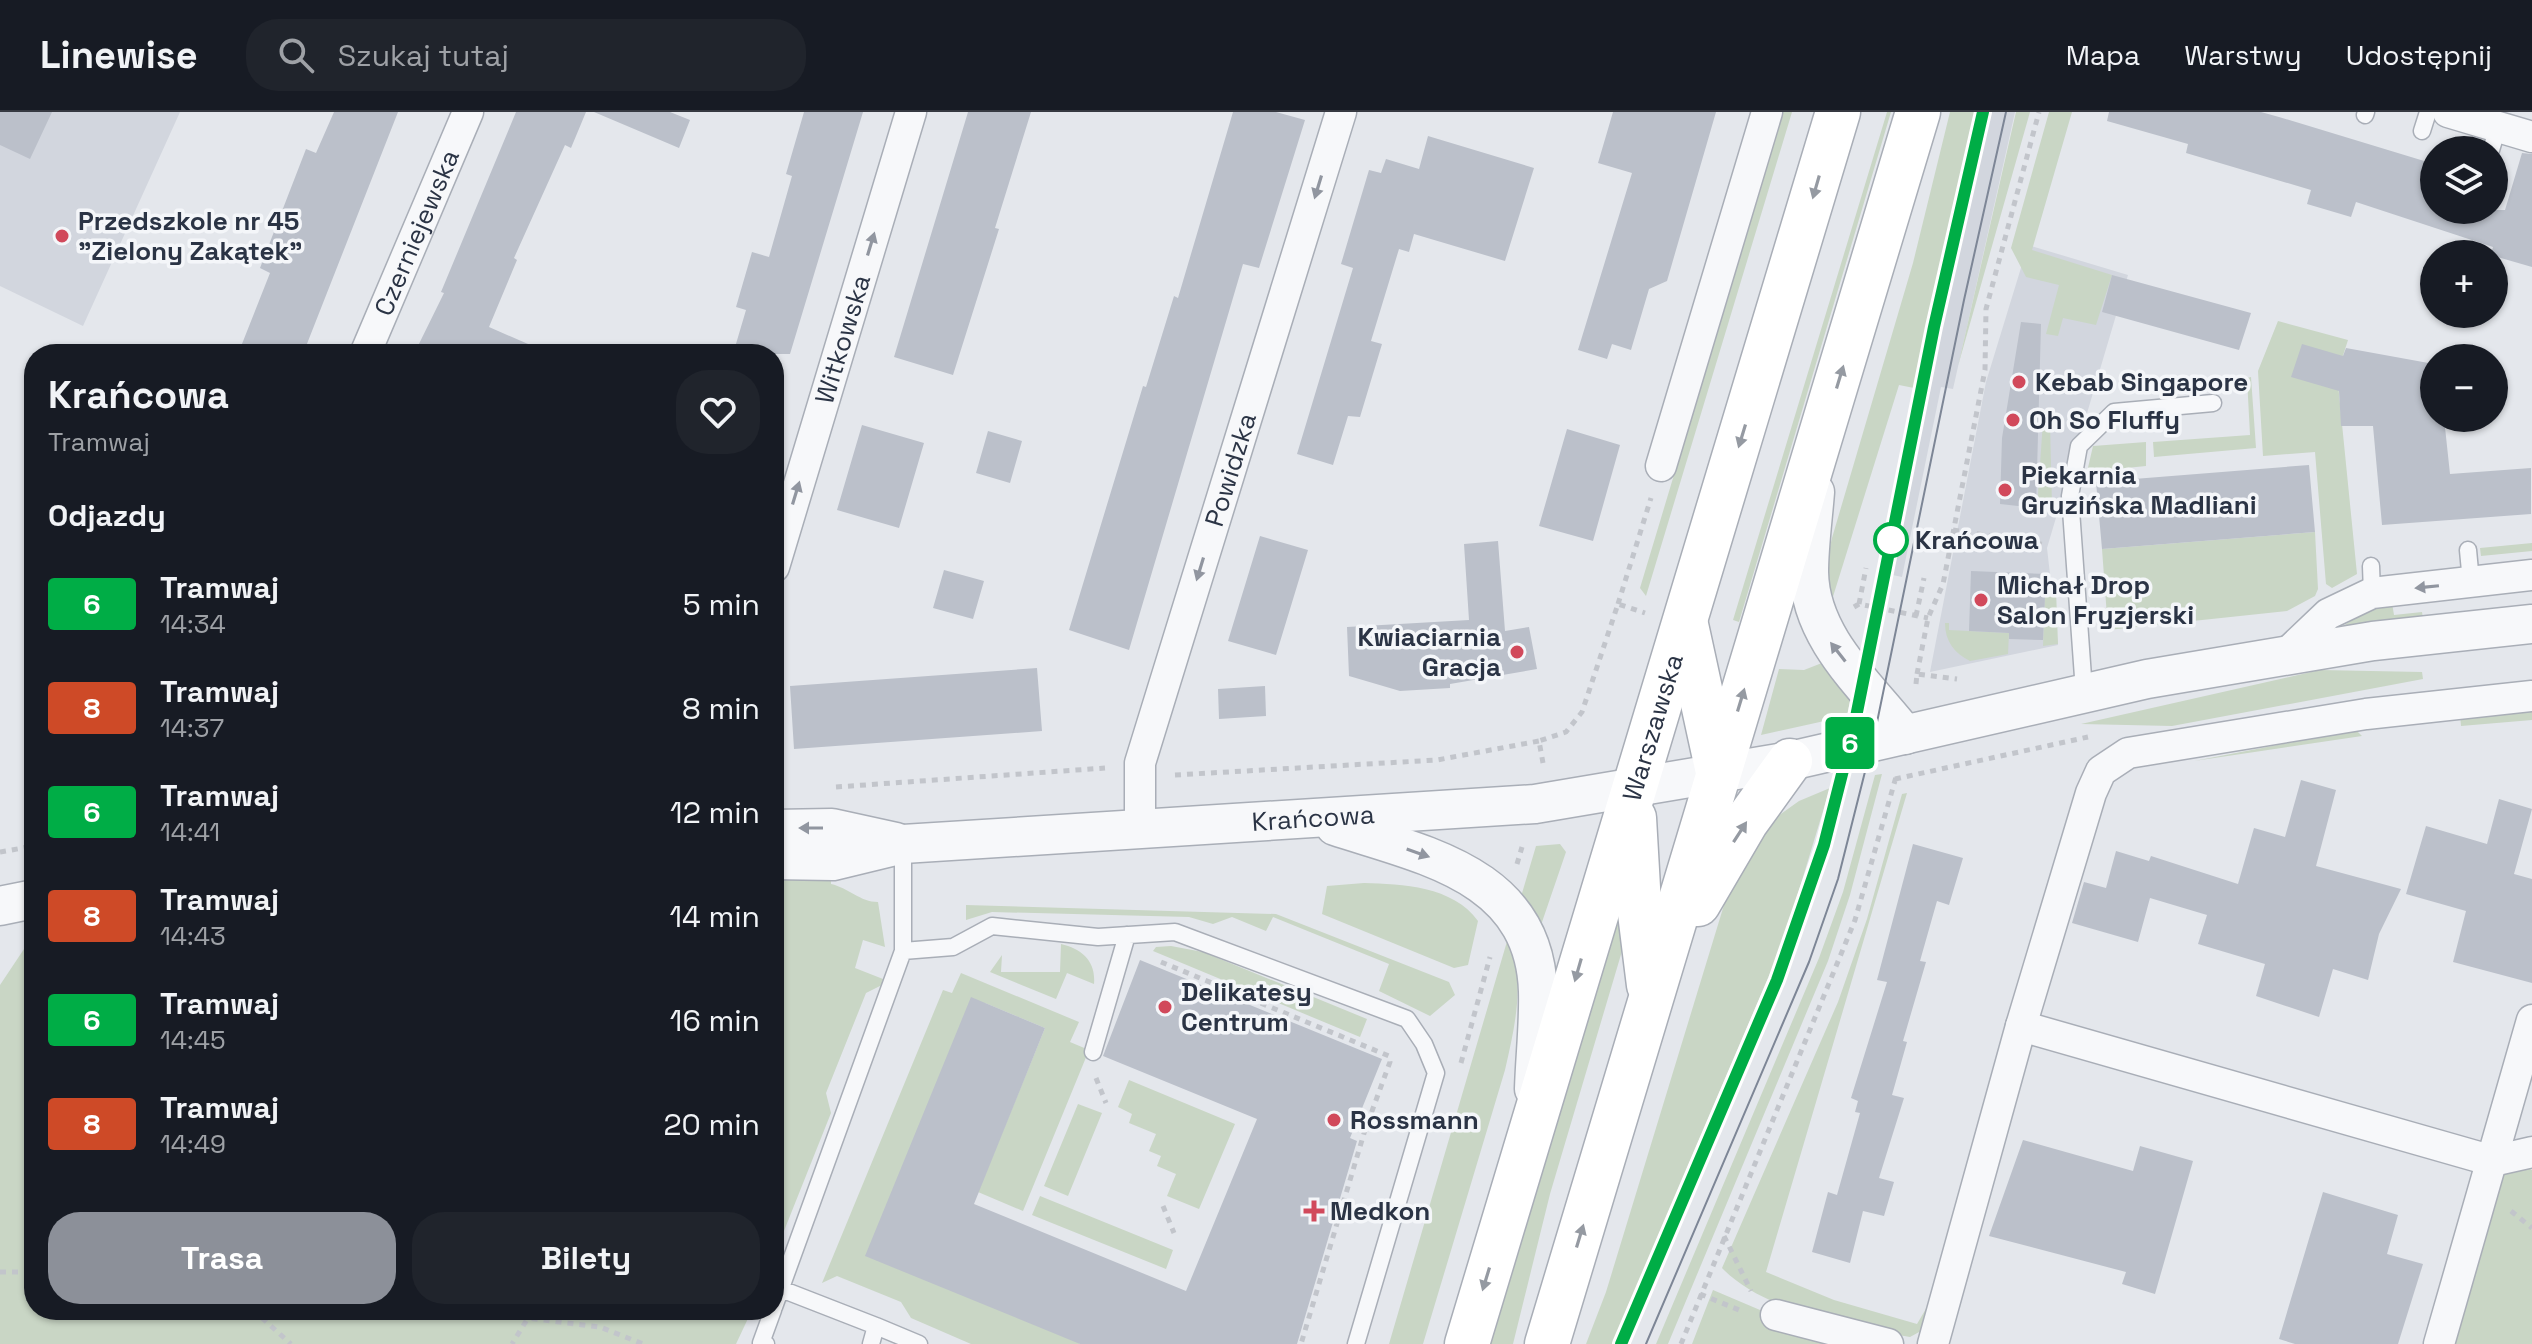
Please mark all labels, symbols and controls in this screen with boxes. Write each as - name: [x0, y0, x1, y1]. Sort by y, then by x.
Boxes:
- search box: [246, 19, 806, 91]
- text: Linewise: [40, 31, 198, 79]
- icon: search: [274, 33, 318, 77]
- text: Szukaj tutaj: [338, 36, 509, 75]
- text: Mapa: [2066, 37, 2140, 73]
- text: Warstwy: [2184, 37, 2302, 73]
- text: Udostępnij: [2346, 37, 2492, 73]
- map controls: [2420, 136, 2508, 432]
- button: layers: [2420, 136, 2508, 224]
- street label: Czerniejewska: [366, 144, 467, 321]
- one-way arrow: [1311, 175, 1323, 199]
- one-way arrow: [1809, 175, 1822, 199]
- place label: Przedszkole nr 45 "Zielony Zakątek": [78, 204, 302, 268]
- marker: Przedszkole nr 45 "Zielony Zakątek": [53, 227, 71, 245]
- one-way arrow: [866, 231, 878, 255]
- button: +: [2420, 240, 2508, 328]
- street label: Witkowska: [807, 270, 878, 408]
- button: −: [2420, 344, 2508, 432]
- one-way arrow: [1834, 364, 1847, 388]
- place label: Kebab Singapore: [2035, 365, 2248, 399]
- button: heart: [676, 370, 760, 454]
- text: Krańcowa: [48, 371, 229, 419]
- marker: Kebab Singapore: [2010, 373, 2028, 391]
- place label: Oh So Fluffy: [2029, 403, 2180, 437]
- street label: Powidzka: [1197, 409, 1264, 531]
- marker: Oh So Fluffy: [2004, 411, 2022, 429]
- one-way arrow: [1735, 424, 1748, 448]
- text: Tramwaj: [48, 425, 150, 459]
- place label: Piekarnia Gruzińska Madliani: [2021, 458, 2257, 522]
- one-way arrow: [791, 480, 803, 504]
- marker: Piekarnia Gruzińska Madliani: [1996, 481, 2014, 499]
- text: Odjazdy: [48, 496, 166, 535]
- marker: Krańcowa: [1874, 523, 1908, 557]
- place label: Krańcowa: [1915, 523, 2039, 557]
- one-way arrow: [1193, 557, 1205, 581]
- text: Tramwaj: [160, 568, 279, 607]
- place label: Michał Drop Salon Fryzjerski: [1997, 568, 2194, 632]
- one-way arrow: [2414, 580, 2439, 593]
- text: 5 min: [683, 585, 760, 624]
- text: 6: [83, 586, 101, 622]
- marker: Michał Drop Salon Fryzjerski: [1972, 591, 1990, 609]
- text: 14:34: [160, 607, 226, 641]
- place label: Kwiaciarnia Gracja: [1358, 620, 1501, 684]
- one-way arrow: [1831, 642, 1847, 662]
- marker: Kwiaciarnia Gracja: [1508, 643, 1526, 661]
- street label: Warszawska: [1615, 650, 1691, 805]
- text: Tramwaj: [160, 672, 279, 711]
- one-way arrow: [1735, 688, 1748, 712]
- text: 8 min: [682, 689, 760, 728]
- text: 8: [84, 690, 100, 726]
- text: 14:37: [160, 711, 224, 745]
- line badge: 6: [1824, 717, 1876, 769]
- text: 6: [1841, 725, 1859, 761]
- text: Tramwaj: [160, 776, 279, 815]
- text: 12 min: [670, 793, 760, 832]
- text: 6: [83, 794, 101, 830]
- street label: Krańcowa: [1251, 797, 1376, 839]
- text: 14:41: [160, 815, 220, 849]
- one-way arrow: [1732, 821, 1747, 843]
- one-way arrow: [798, 822, 823, 835]
- one-way arrow: [1406, 847, 1430, 859]
- text: Tramwaj: [160, 880, 279, 919]
- text: 14 min: [669, 897, 760, 936]
- text: 8: [84, 898, 100, 934]
- text: 14:43: [160, 919, 226, 953]
- one-way arrow: [1571, 958, 1584, 982]
- place label: Delikatesy Centrum: [1181, 975, 1312, 1039]
- text: Tramwaj: [160, 984, 279, 1023]
- marker: Delikatesy Centrum: [1156, 998, 1174, 1016]
- text: 16 min: [670, 1001, 760, 1040]
- text: 6: [83, 1002, 101, 1038]
- text: 14:45: [160, 1023, 226, 1057]
- text: Tramwaj: [160, 1088, 279, 1127]
- place label: Rossmann: [1350, 1103, 1479, 1137]
- text: 20 min: [663, 1105, 760, 1144]
- text: 8: [84, 1106, 100, 1142]
- marker: Rossmann: [1325, 1111, 1343, 1129]
- text: 14:49: [160, 1127, 226, 1161]
- place label: Medkon: [1330, 1194, 1430, 1228]
- marker: Medkon: [1305, 1202, 1323, 1220]
- button: Trasa: [48, 1212, 396, 1304]
- button: Bilety: [412, 1212, 760, 1304]
- one-way arrow: [1574, 1223, 1587, 1247]
- one-way arrow: [1479, 1268, 1492, 1292]

